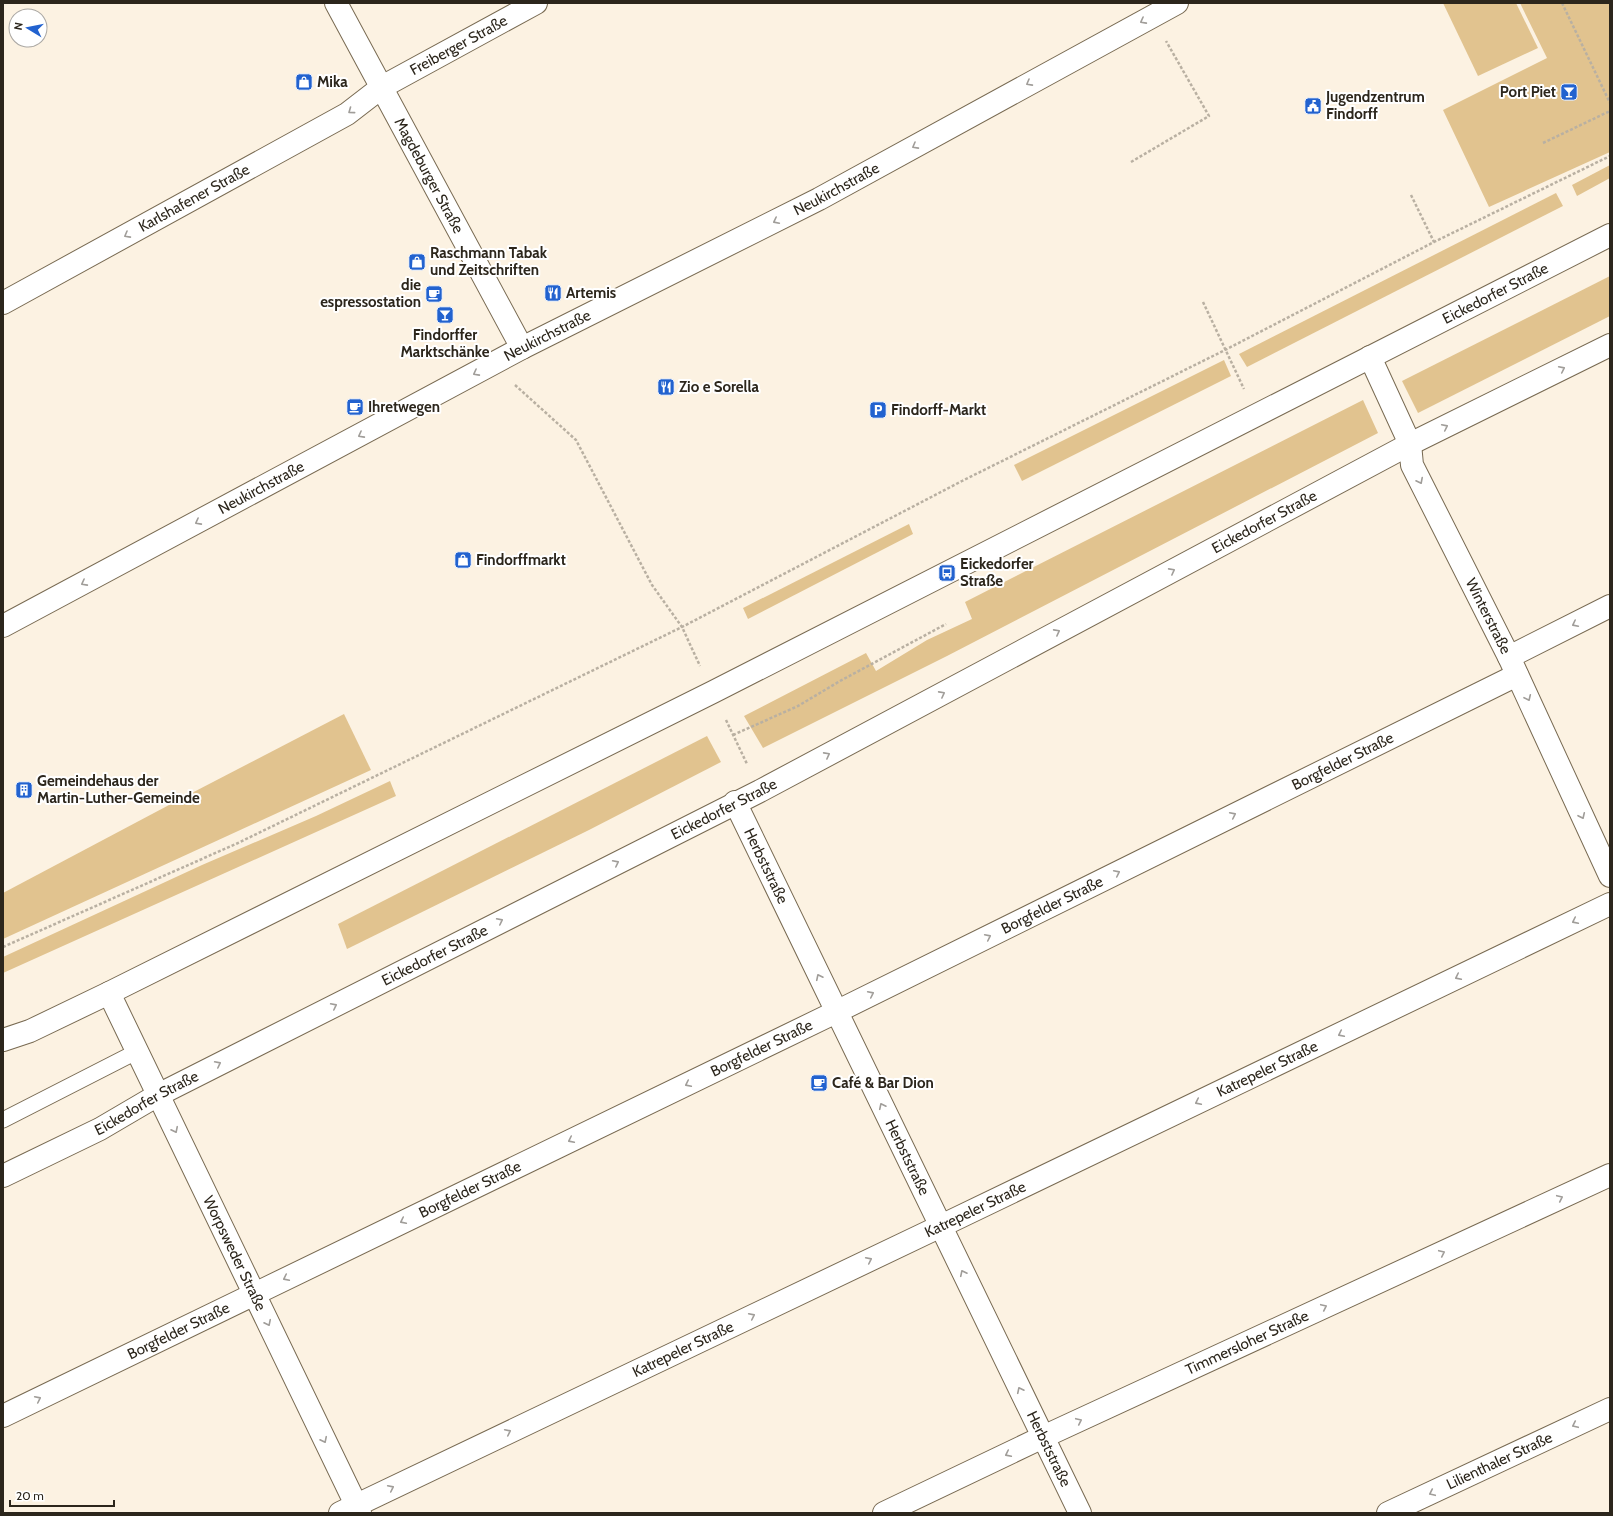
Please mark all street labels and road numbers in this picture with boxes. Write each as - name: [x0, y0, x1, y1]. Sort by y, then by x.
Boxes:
- street label: Freiberger Straße: [407, 11, 511, 79]
- street label: Magdeburger Straße: [391, 115, 468, 237]
- street label: Neukirchstraße: [790, 159, 883, 219]
- street label: Karlshafener Straße: [135, 160, 253, 236]
- street label: Eickedorfer Straße: [1439, 259, 1552, 328]
- street label: Neukirchstraße: [501, 306, 594, 365]
- street label: Neukirchstraße: [215, 457, 308, 518]
- street label: Eickedorfer Straße: [1209, 486, 1320, 557]
- street label: Winterstraße: [1462, 575, 1515, 657]
- street label: Borgfelder Straße: [1289, 728, 1397, 794]
- street label: Eickedorfer Straße: [668, 775, 780, 843]
- street label: Herbststraße: [740, 825, 792, 907]
- street label: Borgfelder Straße: [998, 872, 1106, 938]
- street label: Eickedorfer Straße: [379, 921, 491, 990]
- street label: Borgfelder Straße: [708, 1016, 816, 1080]
- street label: Katrepeler Straße: [1214, 1037, 1321, 1101]
- street label: Eickedorfer Straße: [92, 1067, 202, 1139]
- street label: Herbststraße: [881, 1117, 934, 1198]
- street label: Borgfelder Straße: [416, 1157, 524, 1222]
- street label: Katrepeler Straße: [922, 1177, 1029, 1241]
- street label: Worpsweder Straße: [199, 1193, 270, 1314]
- street label: Borgfelder Straße: [124, 1298, 233, 1363]
- street label: Timmersloher Straße: [1183, 1306, 1312, 1379]
- street label: Katrepeler Straße: [629, 1317, 737, 1381]
- street label: Herbststraße: [1023, 1408, 1075, 1490]
- street label: Lilienthaler Straße: [1444, 1428, 1555, 1493]

